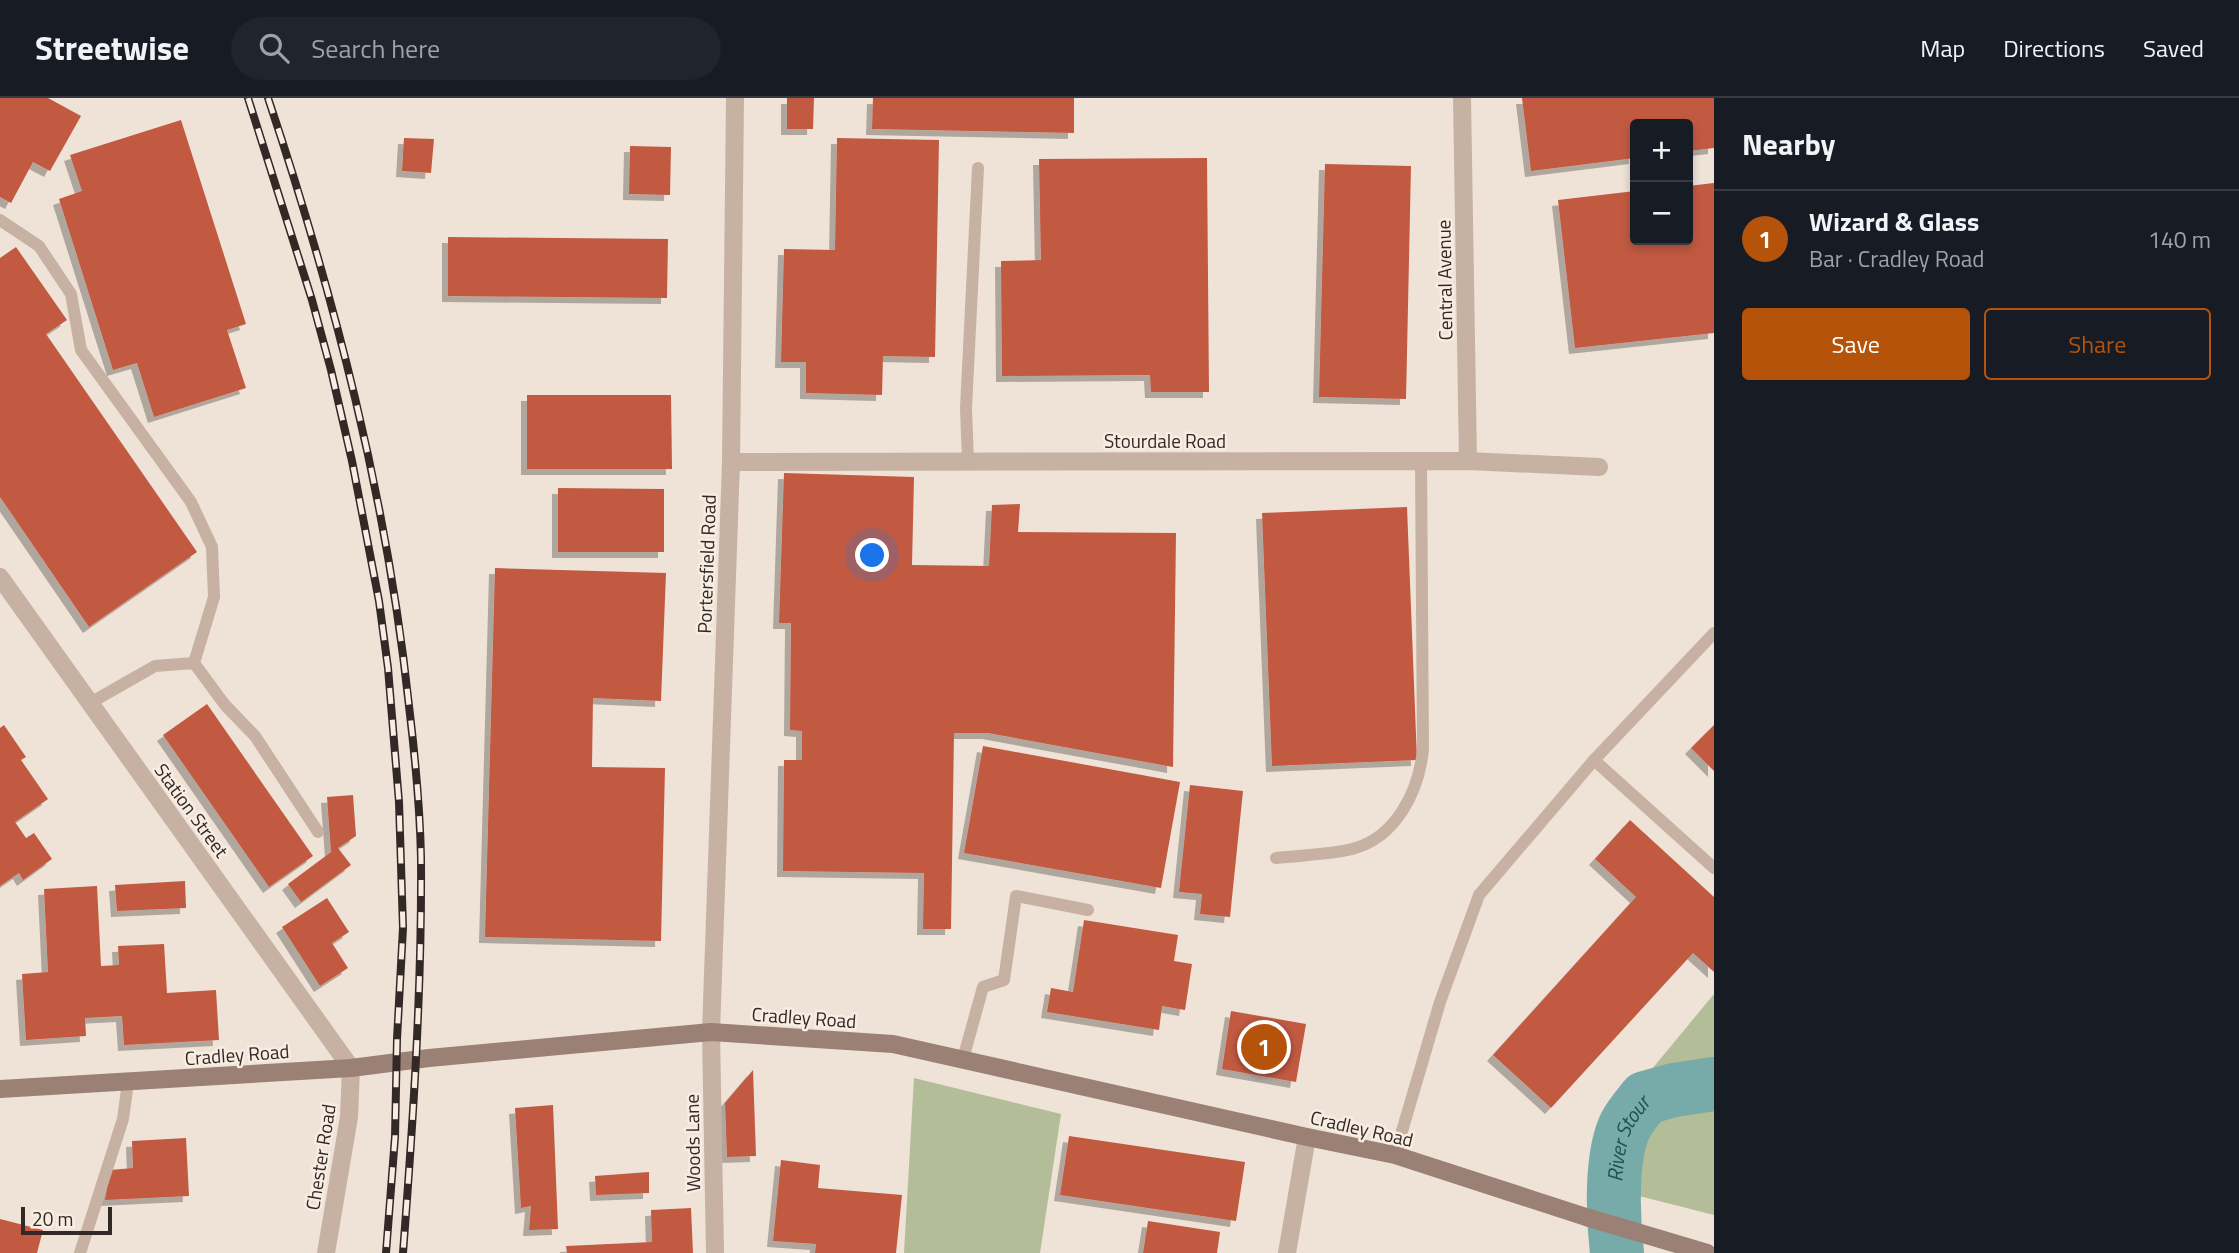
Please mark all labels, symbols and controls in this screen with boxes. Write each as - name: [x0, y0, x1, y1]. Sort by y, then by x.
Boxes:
- search box: [231, 17, 721, 80]
- text: Streetwise: [35, 23, 189, 73]
- icon: search: [255, 29, 293, 67]
- text: Search here: [311, 29, 440, 68]
- text: Map: [1920, 30, 1965, 66]
- text: Directions: [2003, 30, 2105, 66]
- text: Saved: [2143, 30, 2204, 66]
- map controls: [1630, 119, 1693, 245]
- button: +: [1630, 119, 1693, 182]
- text: Nearby: [1742, 121, 1835, 167]
- button: −: [1630, 182, 1693, 245]
- text: Wizard & Glass: [1809, 202, 1979, 241]
- street label: Central Avenue: [1428, 219, 1460, 341]
- text: 1: [1759, 222, 1771, 257]
- text: 140 m: [2148, 222, 2211, 257]
- text: Bar · Cradley Road: [1809, 241, 1985, 276]
- button: Save: [1742, 308, 1970, 380]
- button: Share: [1984, 308, 2211, 380]
- street label: Stourdale Road: [1104, 426, 1226, 455]
- street label: Portersfield Road: [689, 494, 723, 634]
- your location: [855, 538, 889, 572]
- street label: Station Street: [148, 757, 236, 864]
- street label: Cradley Road: [751, 999, 857, 1035]
- pin: 1: [1241, 1021, 1287, 1073]
- street label: Cradley Road: [184, 1036, 290, 1072]
- water label: River Stour: [1598, 1087, 1659, 1183]
- street label: Woods Lane: [677, 1094, 707, 1192]
- street label: Chester Road: [297, 1102, 343, 1212]
- street label: Cradley Road: [1308, 1102, 1416, 1154]
- scale bar: [21, 1204, 112, 1236]
- text: 20 m: [32, 1204, 73, 1233]

